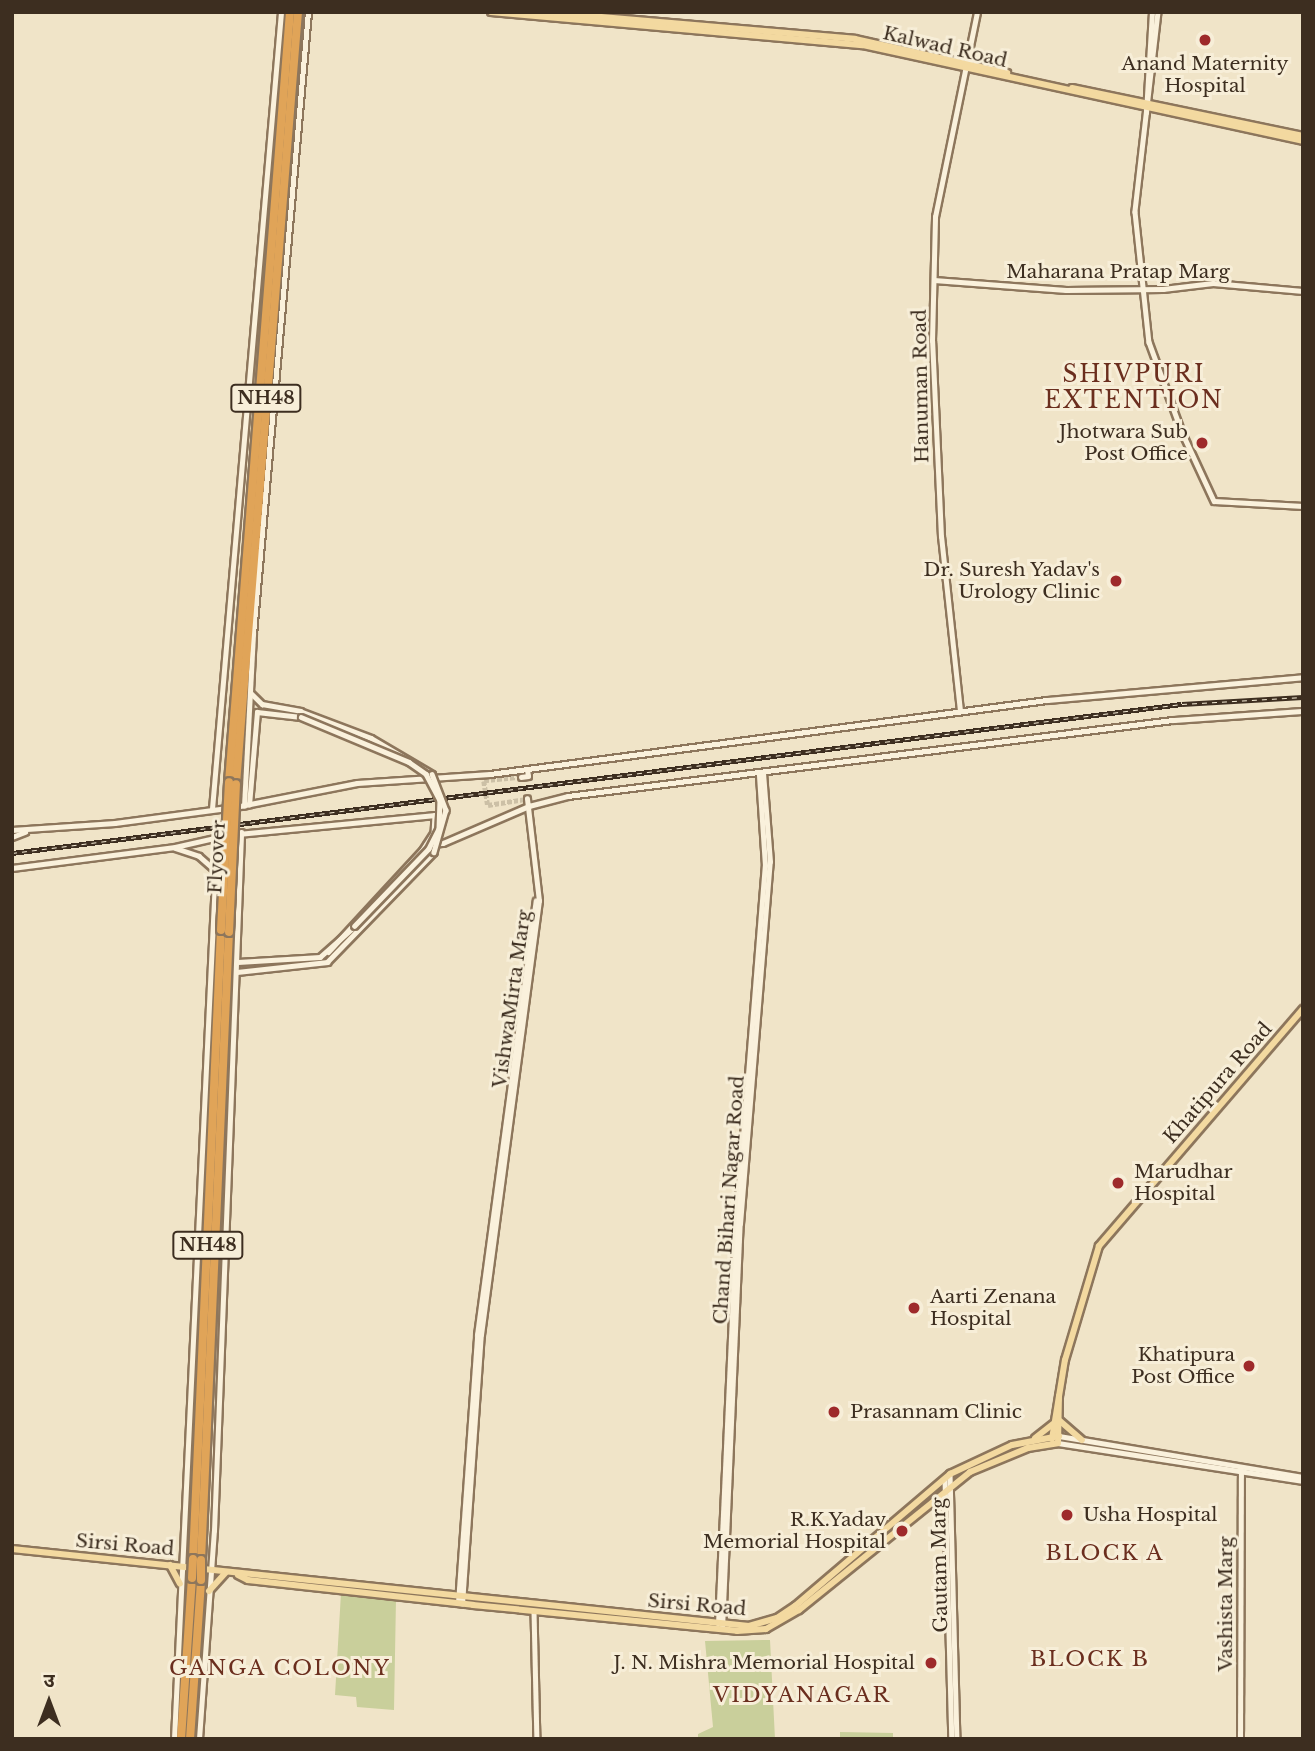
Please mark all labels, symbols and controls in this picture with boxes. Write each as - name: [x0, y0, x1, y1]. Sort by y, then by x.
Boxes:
- street label: Kalwad Road: [881, 22, 1009, 72]
- marker: Anand Maternity Hospital: [1195, 30, 1215, 50]
- place label: Anand Maternity Hospital: [1122, 53, 1288, 97]
- street label: Maharana Pratap Marg: [1006, 261, 1230, 283]
- street label: Hanuman Road: [908, 309, 934, 463]
- district label: SHIVPURI EXTENTION: [1045, 360, 1223, 414]
- road number: NH48: [229, 384, 303, 412]
- place label: Jhotwara Sub Post Office: [1059, 421, 1188, 465]
- marker: Jhotwara Sub Post Office: [1194, 435, 1210, 451]
- place label: Dr. Suresh Yadav's Urology Clinic: [923, 559, 1100, 603]
- marker: Dr. Suresh Yadav's Urology Clinic: [1106, 571, 1126, 591]
- street label: Flyover: [204, 820, 230, 894]
- street label: VishwaMirta Marg: [488, 908, 536, 1090]
- street label: Khatipura Road: [1159, 1018, 1277, 1148]
- street label: Chand Bihari Nagar Road: [709, 1075, 749, 1325]
- place label: Marudhar Hospital: [1134, 1161, 1233, 1205]
- marker: Marudhar Hospital: [1108, 1173, 1128, 1193]
- road number: NH48: [171, 1230, 245, 1260]
- place label: Aarti Zenana Hospital: [930, 1286, 1056, 1330]
- marker: Aarti Zenana Hospital: [904, 1298, 924, 1318]
- place label: Khatipura Post Office: [1131, 1344, 1235, 1388]
- marker: Khatipura Post Office: [1241, 1358, 1257, 1374]
- place label: Prasannam Clinic: [850, 1401, 1022, 1423]
- marker: Prasannam Clinic: [824, 1402, 844, 1422]
- street label: Gautam Marg: [927, 1497, 953, 1633]
- place label: Usha Hospital: [1083, 1504, 1218, 1526]
- marker: Usha Hospital: [1057, 1505, 1077, 1525]
- place label: R.K.Yadav Memorial Hospital: [703, 1509, 886, 1553]
- marker: R.K.Yadav Memorial Hospital: [892, 1521, 912, 1541]
- street label: Sirsi Road: [75, 1529, 175, 1561]
- street label: Vashista Marg: [1215, 1536, 1237, 1672]
- district label: BLOCK A: [1046, 1540, 1164, 1566]
- street label: Sirsi Road: [647, 1589, 747, 1621]
- district label: BLOCK B: [1031, 1646, 1149, 1672]
- place label: J. N. Mishra Memorial Hospital: [613, 1652, 915, 1674]
- marker: J. N. Mishra Memorial Hospital: [921, 1653, 941, 1673]
- district label: GANGA COLONY: [170, 1655, 390, 1681]
- north arrow: [14, 1667, 84, 1737]
- text: उ: [43, 1669, 55, 1692]
- district label: VIDYANAGAR: [714, 1682, 890, 1708]

